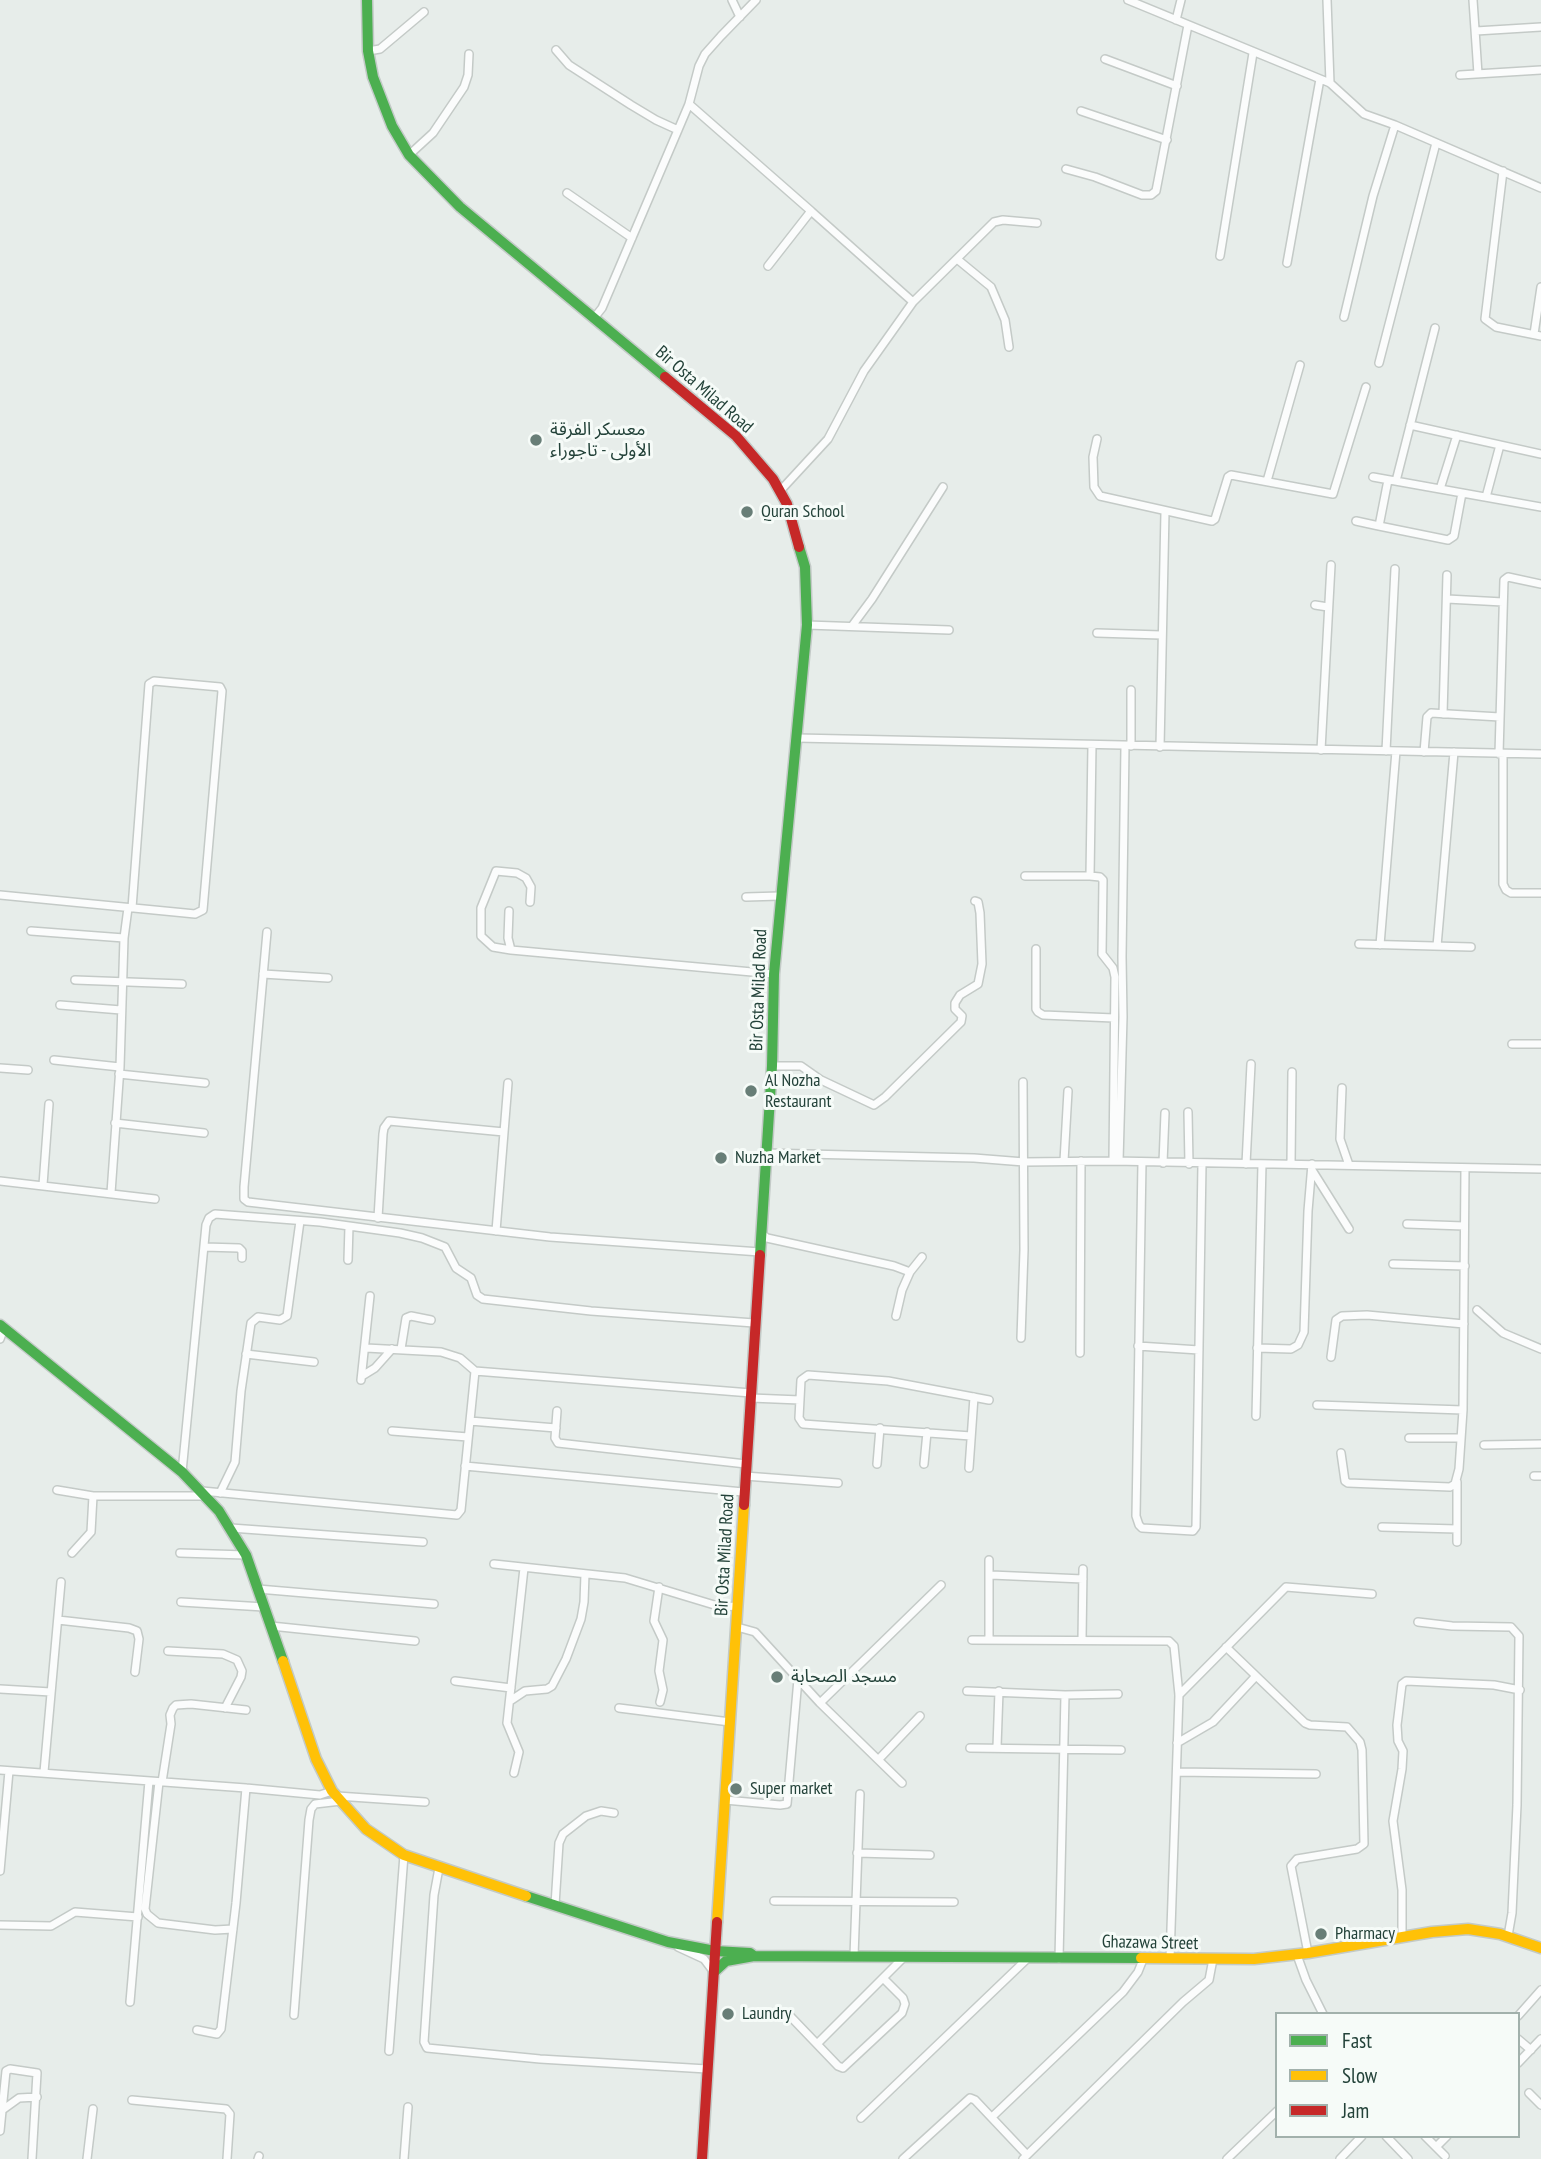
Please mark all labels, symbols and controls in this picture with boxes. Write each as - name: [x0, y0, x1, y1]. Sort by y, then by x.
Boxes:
- street label: Bir Osta Milad Road: [651, 342, 757, 438]
- place label: معسكر الفرقة الأولى - تاجوراء: [550, 419, 651, 462]
- marker: معسكر الفرقة الأولى - تاجوراء: [528, 432, 544, 448]
- place label: Quran School: [761, 501, 844, 523]
- marker: Quran School: [739, 504, 755, 520]
- street label: Bir Osta Milad Road: [746, 929, 772, 1051]
- place label: Al Nozha Restaurant: [765, 1070, 831, 1112]
- marker: Al Nozha Restaurant: [743, 1083, 759, 1099]
- place label: Nuzha Market: [735, 1147, 821, 1169]
- marker: Nuzha Market: [713, 1150, 729, 1166]
- street label: Bir Osta Milad Road: [711, 1493, 739, 1617]
- place label: مسجد الصحابة: [791, 1666, 897, 1688]
- marker: مسجد الصحابة: [769, 1669, 785, 1685]
- place label: Super market: [750, 1778, 833, 1800]
- marker: Super market: [728, 1781, 744, 1797]
- place label: Pharmacy: [1335, 1923, 1395, 1945]
- marker: Pharmacy: [1313, 1926, 1329, 1942]
- street label: Ghazawa Street: [1102, 1931, 1198, 1955]
- place label: Laundry: [742, 2003, 792, 2025]
- marker: Laundry: [720, 2006, 736, 2022]
- legend: [1275, 2012, 1520, 2138]
- text: Fast: [1342, 2027, 1372, 2054]
- text: Slow: [1342, 2062, 1377, 2089]
- text: Jam: [1342, 2097, 1369, 2124]

